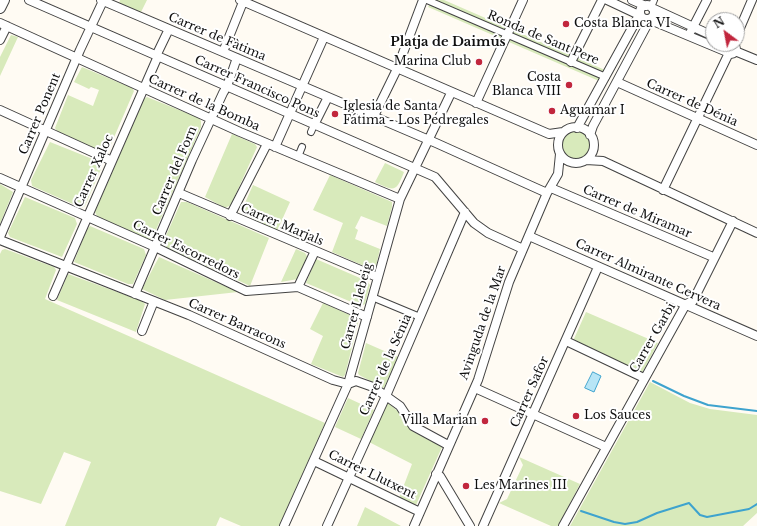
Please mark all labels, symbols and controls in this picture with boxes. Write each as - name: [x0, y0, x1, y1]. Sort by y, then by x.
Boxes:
- street label: Ronda de Sant Pere: [485, 8, 601, 68]
- street label: Carrer de Fàtima: [166, 10, 268, 64]
- north arrow: [705, 12, 745, 52]
- text: N: [711, 14, 727, 31]
- place label: Costa Blanca VI: [574, 17, 670, 31]
- marker: Costa Blanca VI: [561, 19, 571, 29]
- district label: Platja de Daimús: [390, 34, 506, 50]
- street label: Carrer Francisco Pons: [192, 53, 322, 121]
- place label: Marina Club: [394, 55, 471, 69]
- marker: Marina Club: [474, 57, 484, 67]
- street label: Carrer Ponent: [16, 71, 64, 157]
- place label: Costa Blanca VIII: [492, 71, 561, 99]
- street label: Carrer de la Bomba: [146, 72, 262, 134]
- street label: Carrer de Dénia: [644, 76, 740, 130]
- marker: Costa Blanca VIII: [564, 80, 574, 90]
- place label: Iglesia de Santa Fátima - Los Pedregales: [343, 100, 489, 128]
- place label: Aguamar I: [560, 104, 625, 118]
- marker: Aguamar I: [547, 106, 557, 116]
- marker: Iglesia de Santa Fátima - Los Pedregales: [330, 109, 340, 119]
- street label: Carrer del Forn: [150, 124, 200, 218]
- street label: Carrer Xaloc: [72, 132, 116, 210]
- street label: Carrer de Miramar: [580, 183, 694, 241]
- street label: Carrer Marjals: [238, 201, 326, 249]
- street label: Carrer Escorredors: [130, 218, 242, 282]
- street label: Carrer Almirante Cervera: [573, 236, 723, 314]
- street label: Carrer Llebeig: [339, 261, 375, 351]
- street label: Avinguda de la Mar: [457, 264, 509, 382]
- street label: Carrer Barracons: [186, 296, 288, 352]
- street label: Carrer Garbi: [627, 300, 679, 376]
- street label: Carrer de la Sénia: [357, 312, 415, 418]
- street label: Carrer Safor: [508, 354, 552, 430]
- place label: Los Sauces: [584, 409, 651, 423]
- marker: Los Sauces: [571, 411, 581, 421]
- place label: Villa Marian: [401, 414, 477, 428]
- marker: Villa Marian: [480, 416, 490, 426]
- street label: Carrer Llutxent: [326, 448, 418, 502]
- place label: Les Marines III: [474, 479, 567, 493]
- marker: Les Marines III: [461, 481, 471, 491]

